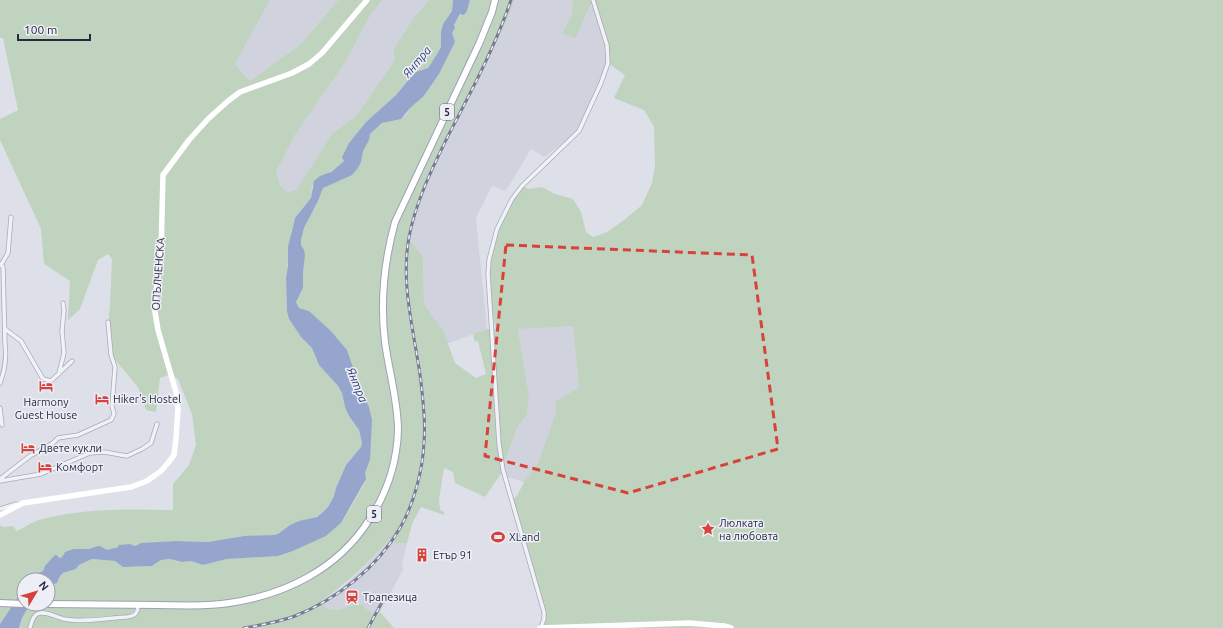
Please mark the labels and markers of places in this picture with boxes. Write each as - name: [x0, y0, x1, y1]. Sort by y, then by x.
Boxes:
- hotel icon: Harmony Guest House: [38, 378, 54, 394]
- hotel icon: Hiker's Hostel: [94, 391, 110, 407]
- place label: Hiker's Hostel: [113, 393, 181, 405]
- place label: Harmony Guest House: [15, 396, 77, 421]
- hotel icon: Двете кукли: [20, 440, 36, 456]
- place label: Двете кукли: [39, 442, 102, 454]
- hotel icon: Комфорт: [37, 459, 53, 475]
- place label: Комфорт: [56, 461, 103, 473]
- place label: Люлката на любовта: [719, 517, 778, 542]
- place icon: Люлката на любовта: [700, 521, 716, 537]
- sports icon: XLand: [490, 529, 506, 545]
- place label: XLand: [509, 531, 540, 543]
- building icon: Етър 91: [414, 547, 430, 563]
- place label: Етър 91: [433, 549, 472, 561]
- station icon: Трапезица: [344, 589, 360, 605]
- place label: Трапезица: [363, 591, 417, 603]

